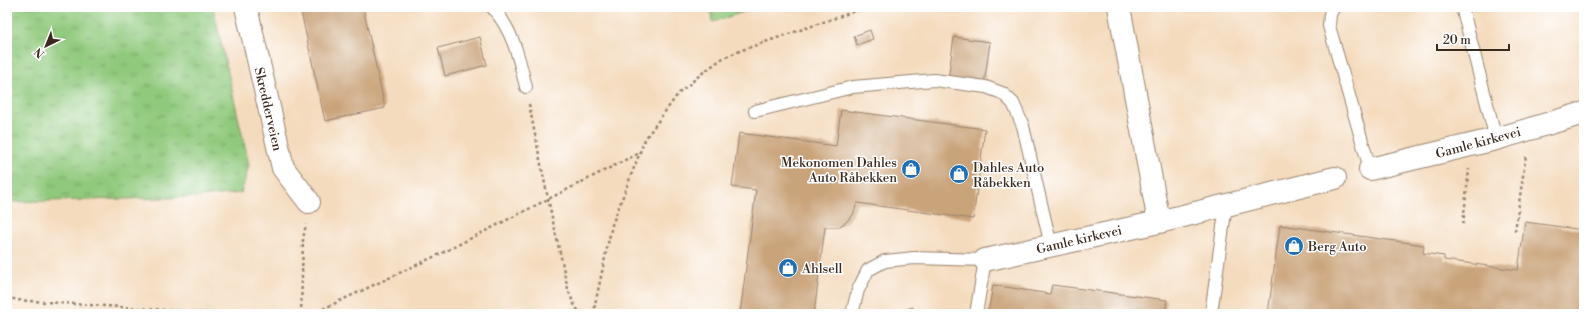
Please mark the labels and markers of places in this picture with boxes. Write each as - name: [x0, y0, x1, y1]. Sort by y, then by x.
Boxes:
- place label: Mekonomen Dahles Auto Råbekken: [781, 155, 897, 186]
- shop icon: Mekonomen Dahles Auto Råbekken: [900, 158, 922, 180]
- place label: Dahles Auto Råbekken: [973, 160, 1044, 191]
- shop icon: Dahles Auto Råbekken: [948, 163, 970, 185]
- shop icon: Berg Auto: [1283, 235, 1305, 257]
- place label: Berg Auto: [1307, 239, 1367, 255]
- shop icon: Ahlsell: [777, 257, 799, 279]
- place label: Ahlsell: [801, 261, 843, 277]

